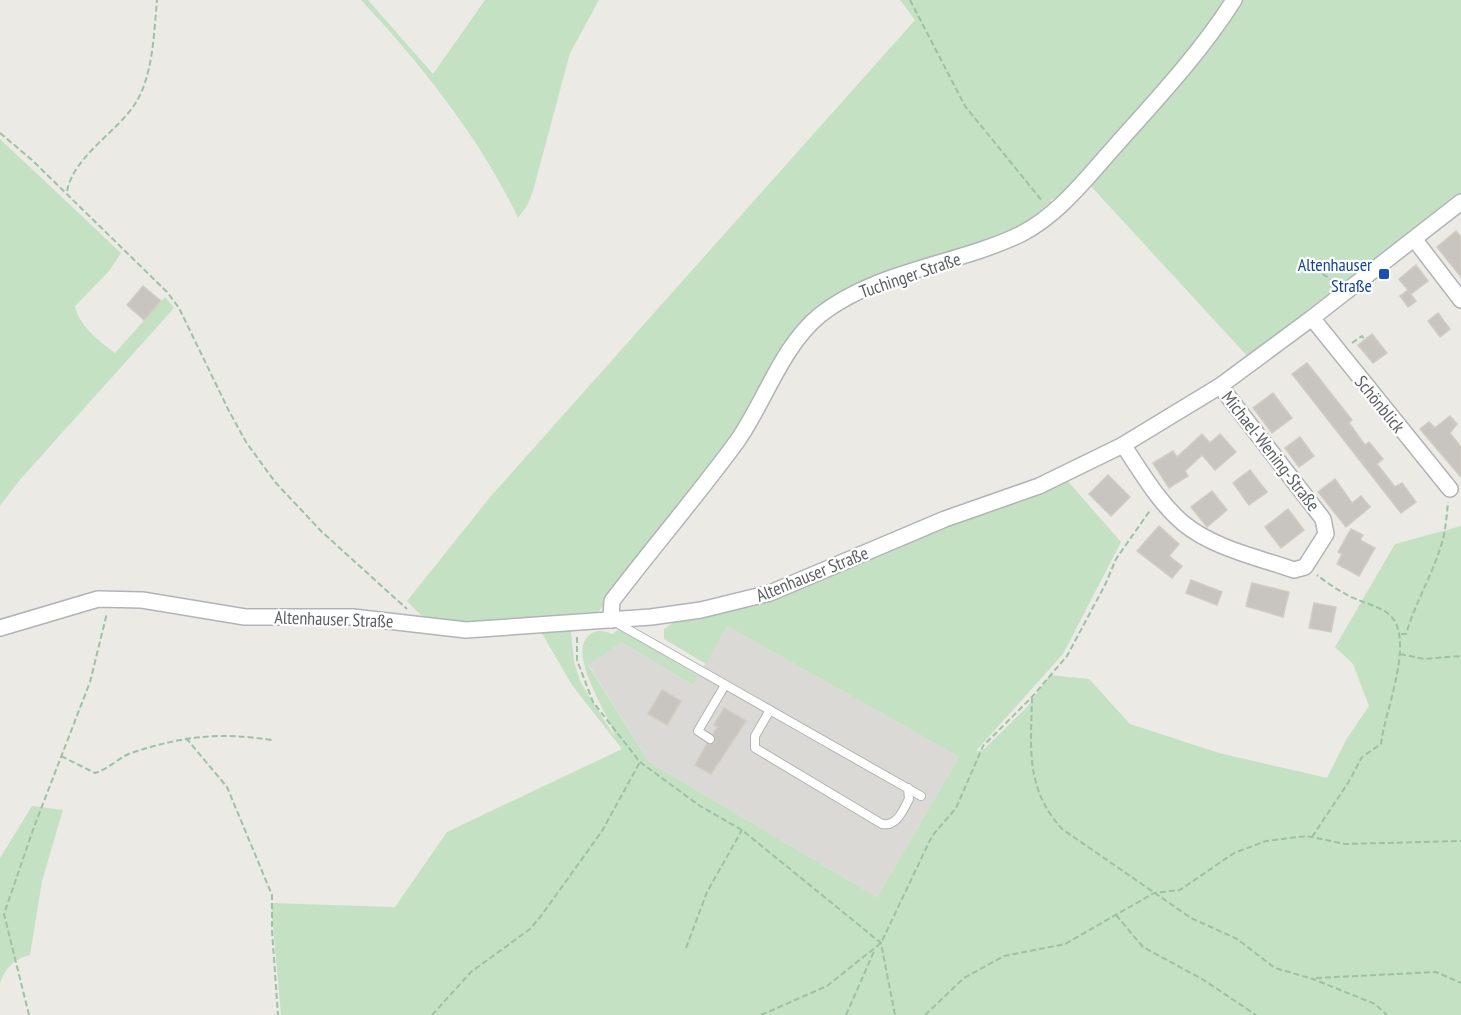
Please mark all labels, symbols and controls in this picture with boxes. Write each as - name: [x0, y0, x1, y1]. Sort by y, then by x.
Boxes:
- street label: Tuchinger Straße: [856, 247, 964, 303]
- place label: Altenhauser Straße: [1298, 253, 1372, 297]
- marker: Altenhauser Straße: [1377, 267, 1391, 281]
- street label: Schönblick: [1350, 371, 1410, 437]
- street label: Michael-Wening-Straße: [1217, 386, 1325, 516]
- street label: Altenhauser Straße: [752, 541, 872, 607]
- street label: Altenhauser Straße: [274, 605, 394, 633]

